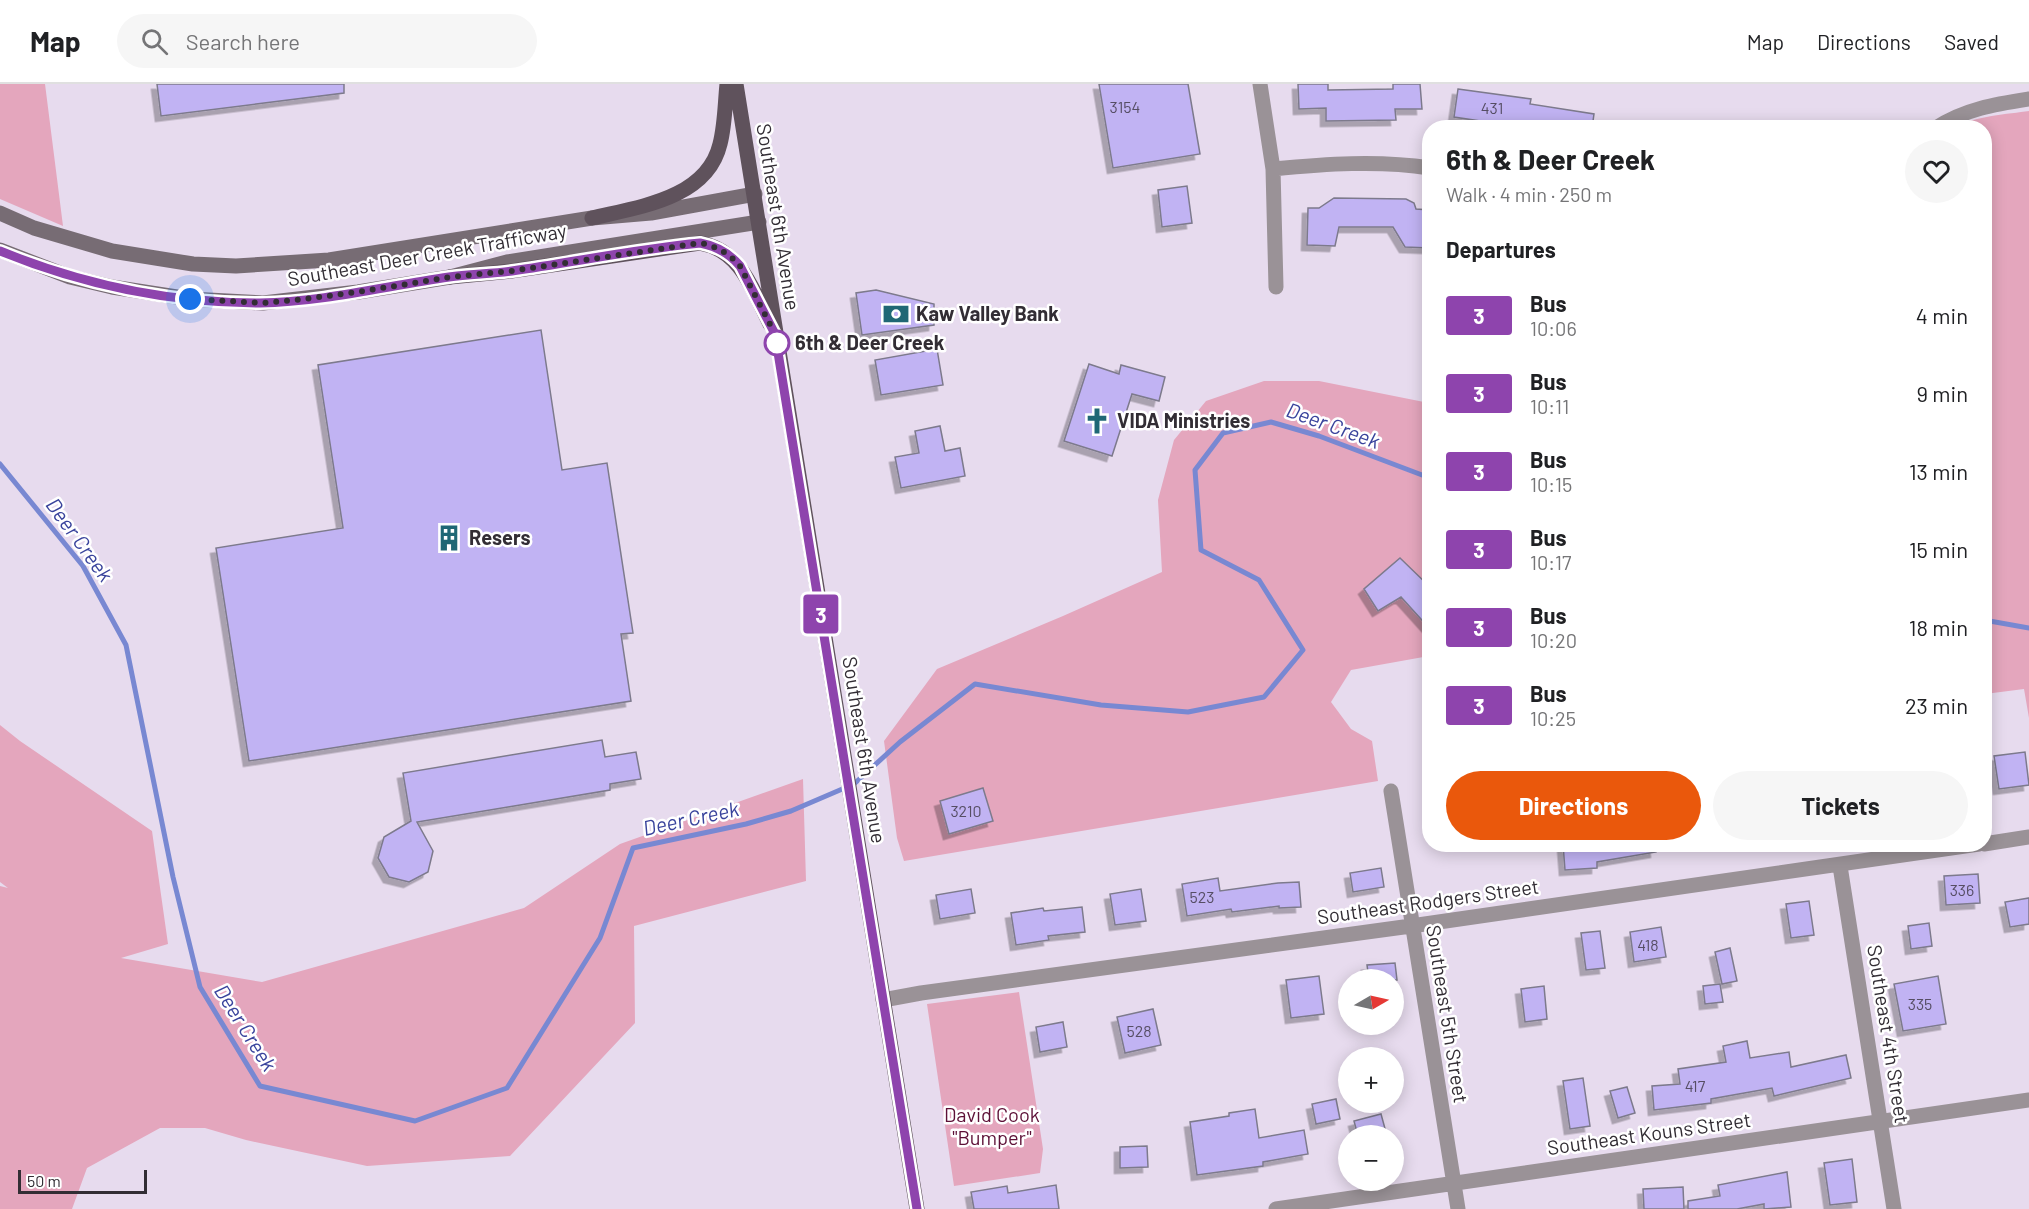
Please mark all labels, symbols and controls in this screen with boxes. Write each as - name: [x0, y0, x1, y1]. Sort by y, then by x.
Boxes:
- search box: [117, 14, 537, 68]
- text: Map: [30, 24, 81, 58]
- icon: search: [138, 25, 171, 58]
- text: Search here: [186, 28, 300, 54]
- text: Map: [1747, 29, 1784, 54]
- text: Directions: [1817, 29, 1911, 54]
- text: Saved: [1944, 29, 1999, 54]
- house number: 3154: [1110, 97, 1140, 116]
- house number: 431: [1481, 98, 1503, 117]
- street label: Southeast 6th Avenue: [752, 122, 806, 312]
- button: heart: [1905, 140, 1968, 203]
- text: 6th & Deer Creek: [1446, 142, 1655, 176]
- text: Walk · 4 min · 250 m: [1446, 182, 1612, 206]
- street label: Southeast Deer Creek Trafficway: [285, 218, 568, 290]
- text: Departures: [1446, 236, 1556, 262]
- your location: [175, 284, 205, 314]
- text: Bus: [1530, 290, 1567, 316]
- bank icon: Kaw Valley Bank: [881, 299, 911, 329]
- place label: Kaw Valley Bank: [916, 301, 1059, 325]
- text: 4 min: [1916, 302, 1968, 328]
- text: 3: [1473, 303, 1485, 328]
- text: 10:06: [1530, 316, 1577, 340]
- marker: 6th & Deer Creek: [764, 330, 790, 356]
- place label: 6th & Deer Creek: [795, 330, 945, 354]
- text: Bus: [1530, 368, 1567, 394]
- text: 9 min: [1916, 380, 1968, 406]
- text: 3: [1473, 381, 1485, 406]
- text: 10:11: [1530, 394, 1569, 418]
- water label: Deer Creek: [1283, 396, 1384, 453]
- church icon: VIDA Ministries: [1082, 406, 1112, 436]
- place label: VIDA Ministries: [1117, 408, 1250, 432]
- text: Bus: [1530, 446, 1567, 472]
- text: 13 min: [1909, 458, 1968, 484]
- text: 3: [1473, 459, 1485, 484]
- text: 10:15: [1530, 472, 1572, 496]
- water label: Deer Creek: [41, 492, 119, 586]
- building icon: Resers: [434, 523, 464, 553]
- text: Bus: [1530, 524, 1567, 550]
- place label: Resers: [469, 525, 530, 549]
- text: 15 min: [1909, 536, 1968, 562]
- text: 3: [1473, 537, 1485, 562]
- text: 10:17: [1530, 550, 1572, 574]
- line badge: 3: [802, 594, 840, 634]
- text: 3: [815, 602, 827, 627]
- text: Bus: [1530, 602, 1567, 628]
- text: 18 min: [1909, 614, 1968, 640]
- text: 3: [1473, 615, 1485, 640]
- text: 10:20: [1530, 628, 1577, 652]
- street label: Southeast 6th Avenue: [838, 655, 892, 845]
- text: Bus: [1530, 680, 1567, 706]
- text: 23 min: [1905, 692, 1968, 718]
- text: 3: [1473, 693, 1485, 718]
- text: 10:25: [1530, 706, 1576, 730]
- button: Directions: [1446, 771, 1701, 840]
- button: Tickets: [1713, 771, 1968, 840]
- water label: Deer Creek: [640, 795, 742, 840]
- house number: 3210: [950, 801, 982, 820]
- street label: Southeast Rodgers Street: [1315, 874, 1540, 928]
- house number: 336: [1950, 880, 1974, 899]
- house number: 523: [1190, 887, 1214, 906]
- street label: Southeast 5th Street: [1422, 923, 1474, 1105]
- house number: 418: [1637, 935, 1659, 954]
- street label: Southeast 4th Street: [1863, 943, 1915, 1125]
- north arrow: [1338, 969, 1404, 1035]
- map controls: [1338, 969, 1404, 1191]
- water label: Deer Creek: [210, 979, 283, 1076]
- house number: 335: [1908, 994, 1932, 1013]
- house number: 528: [1126, 1021, 1152, 1040]
- button: +: [1338, 1047, 1404, 1113]
- house number: 417: [1685, 1076, 1706, 1095]
- park label: David Cook "Bumper": [944, 1102, 1040, 1149]
- street label: Southeast Kouns Street: [1545, 1107, 1752, 1159]
- button: −: [1338, 1125, 1404, 1191]
- scale bar: [18, 1167, 147, 1194]
- text: 50 m: [27, 1171, 61, 1190]

